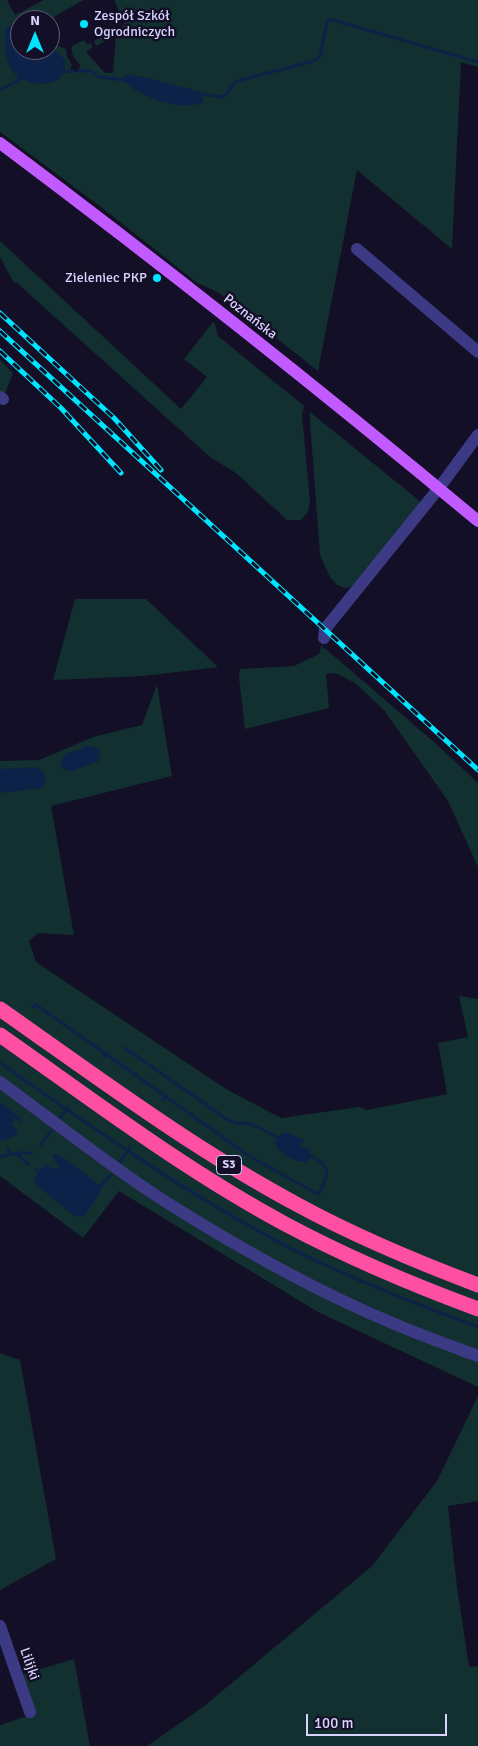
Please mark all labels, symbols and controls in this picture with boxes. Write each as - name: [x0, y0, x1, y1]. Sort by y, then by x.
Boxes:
- place label: Zespół Szkół Ogrodniczych: [94, 8, 175, 40]
- north arrow: [10, 10, 60, 60]
- text: N: [30, 12, 40, 29]
- marker: Zespół Szkół Ogrodniczych: [78, 18, 90, 30]
- place label: Zieleniec PKP: [65, 270, 147, 286]
- marker: Zieleniec PKP: [151, 272, 163, 284]
- street label: Poznańska: [220, 291, 280, 343]
- road number: S3: [216, 1156, 242, 1174]
- street label: Lilijki: [16, 1646, 42, 1682]
- scale bar: [308, 1704, 449, 1736]
- text: 100 m: [314, 1714, 354, 1732]

